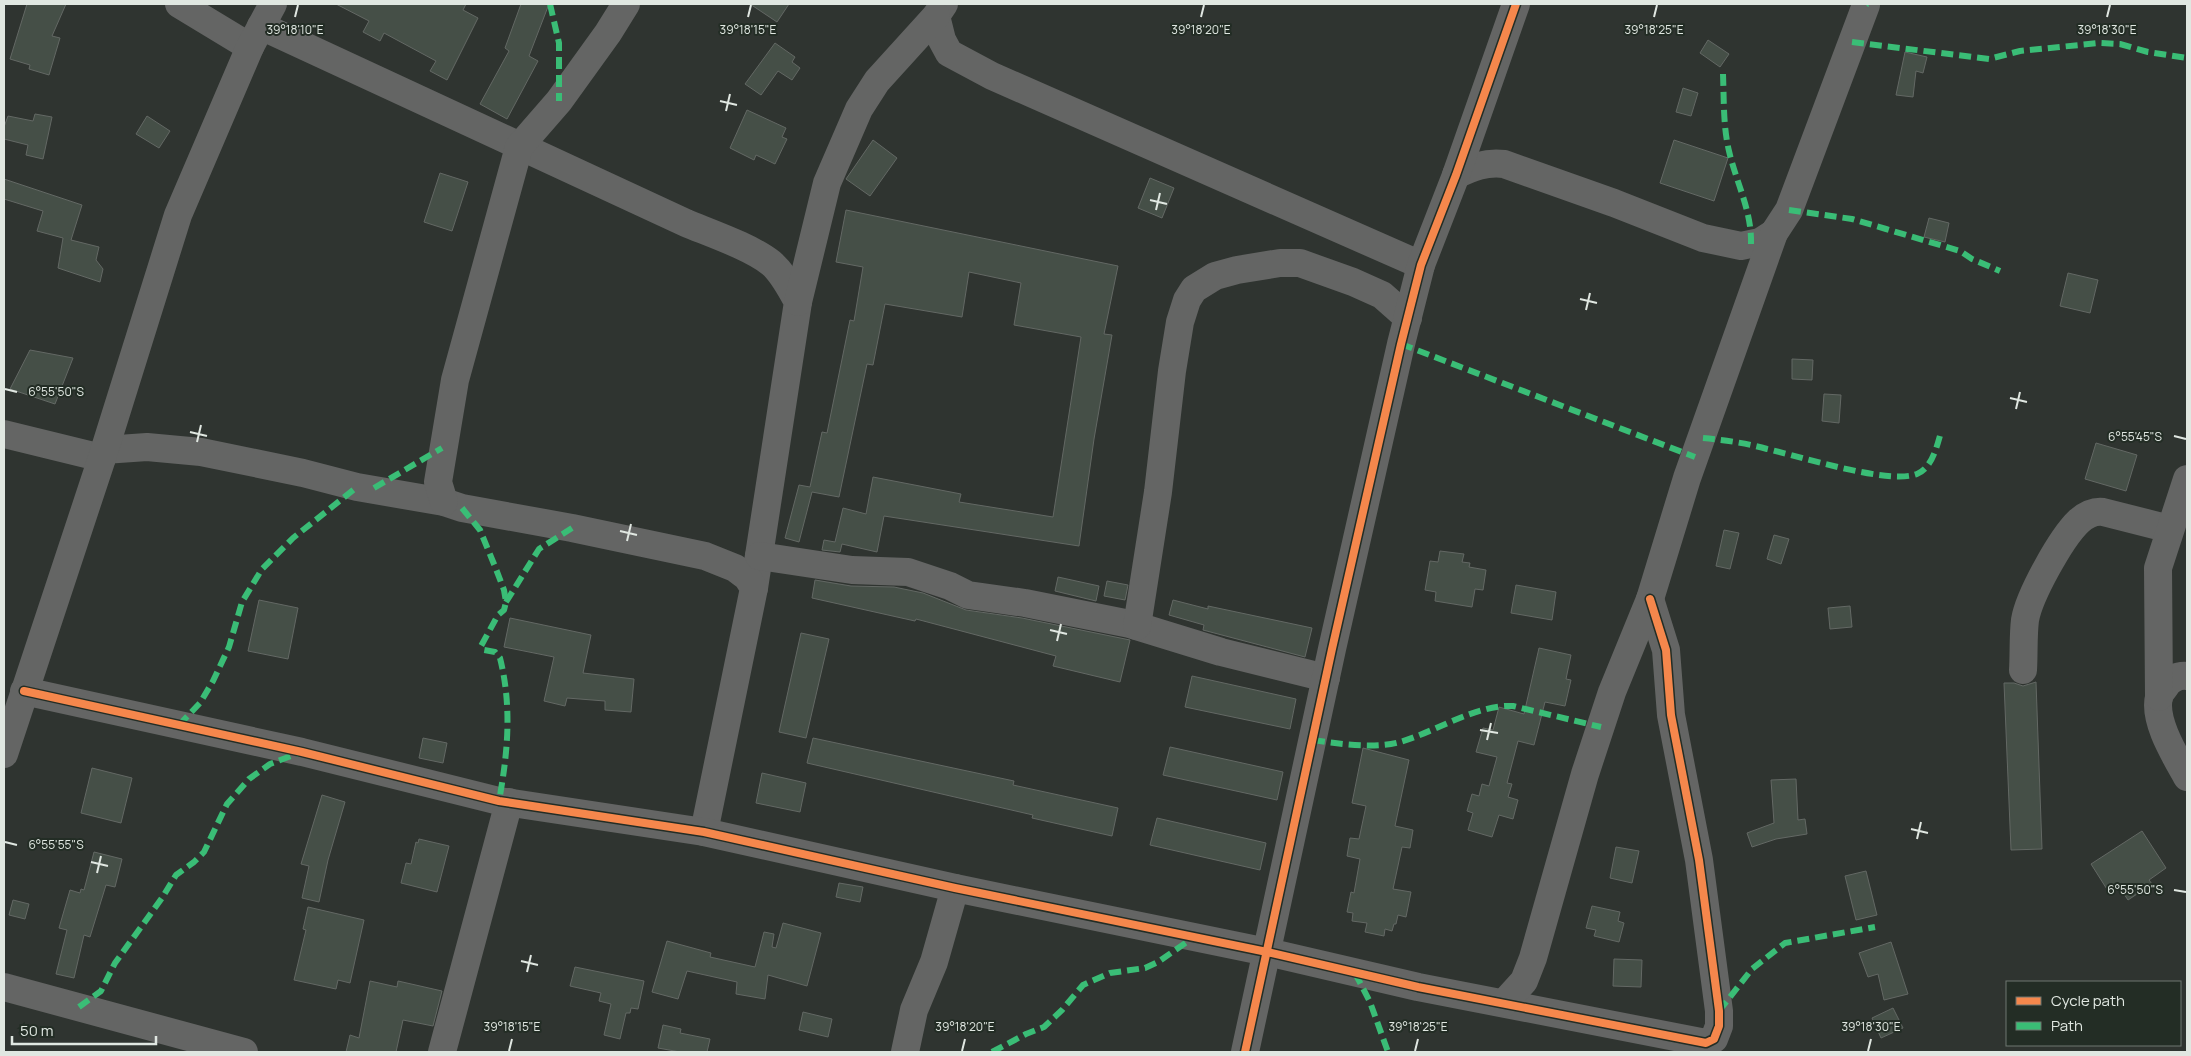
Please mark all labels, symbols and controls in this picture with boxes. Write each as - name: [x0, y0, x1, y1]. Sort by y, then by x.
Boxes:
- text: 39°18'10"E: [266, 21, 324, 38]
- text: 39°18'15"E: [720, 21, 777, 38]
- text: 39°18'20"E: [1171, 21, 1231, 38]
- text: 39°18'25"E: [1624, 21, 1684, 38]
- text: 39°18'30"E: [2077, 21, 2137, 38]
- text: 6°55'50"S: [28, 383, 84, 400]
- text: 6°55'45"S: [2108, 428, 2162, 445]
- text: 6°55'55"S: [28, 836, 84, 853]
- text: 6°55'50"S: [2107, 881, 2163, 898]
- legend: [2006, 981, 2181, 1046]
- text: Cycle path: [2051, 990, 2125, 1011]
- scale bar: [12, 1014, 156, 1046]
- text: Path: [2051, 1015, 2083, 1036]
- text: 39°18'15"E: [484, 1018, 541, 1035]
- text: 39°18'20"E: [935, 1018, 995, 1035]
- text: 39°18'25"E: [1388, 1018, 1448, 1035]
- text: 39°18'30"E: [1841, 1018, 1901, 1035]
- text: 50 m: [20, 1020, 54, 1041]

